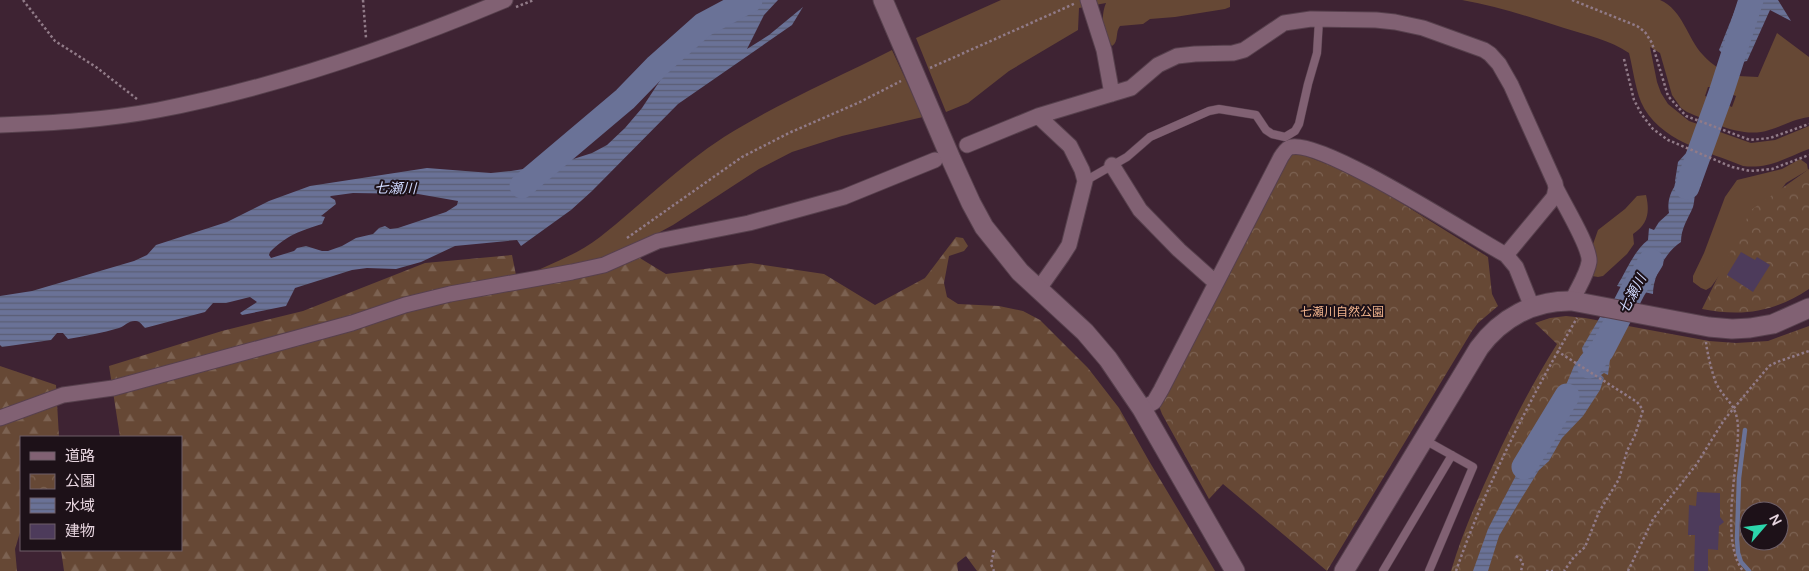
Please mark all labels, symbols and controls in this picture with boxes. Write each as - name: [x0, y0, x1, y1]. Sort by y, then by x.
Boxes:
- water label: 七瀬川: [374, 178, 418, 197]
- water label: 七瀬川: [1613, 269, 1651, 317]
- park label: 七瀬川自然公園: [1300, 303, 1384, 320]
- legend: [20, 436, 182, 551]
- text: 道路: [65, 445, 95, 466]
- text: 公園: [65, 470, 95, 491]
- text: 水域: [65, 495, 95, 516]
- north arrow: [1739, 501, 1789, 551]
- text: N: [1765, 511, 1787, 529]
- text: 建物: [65, 520, 95, 541]

